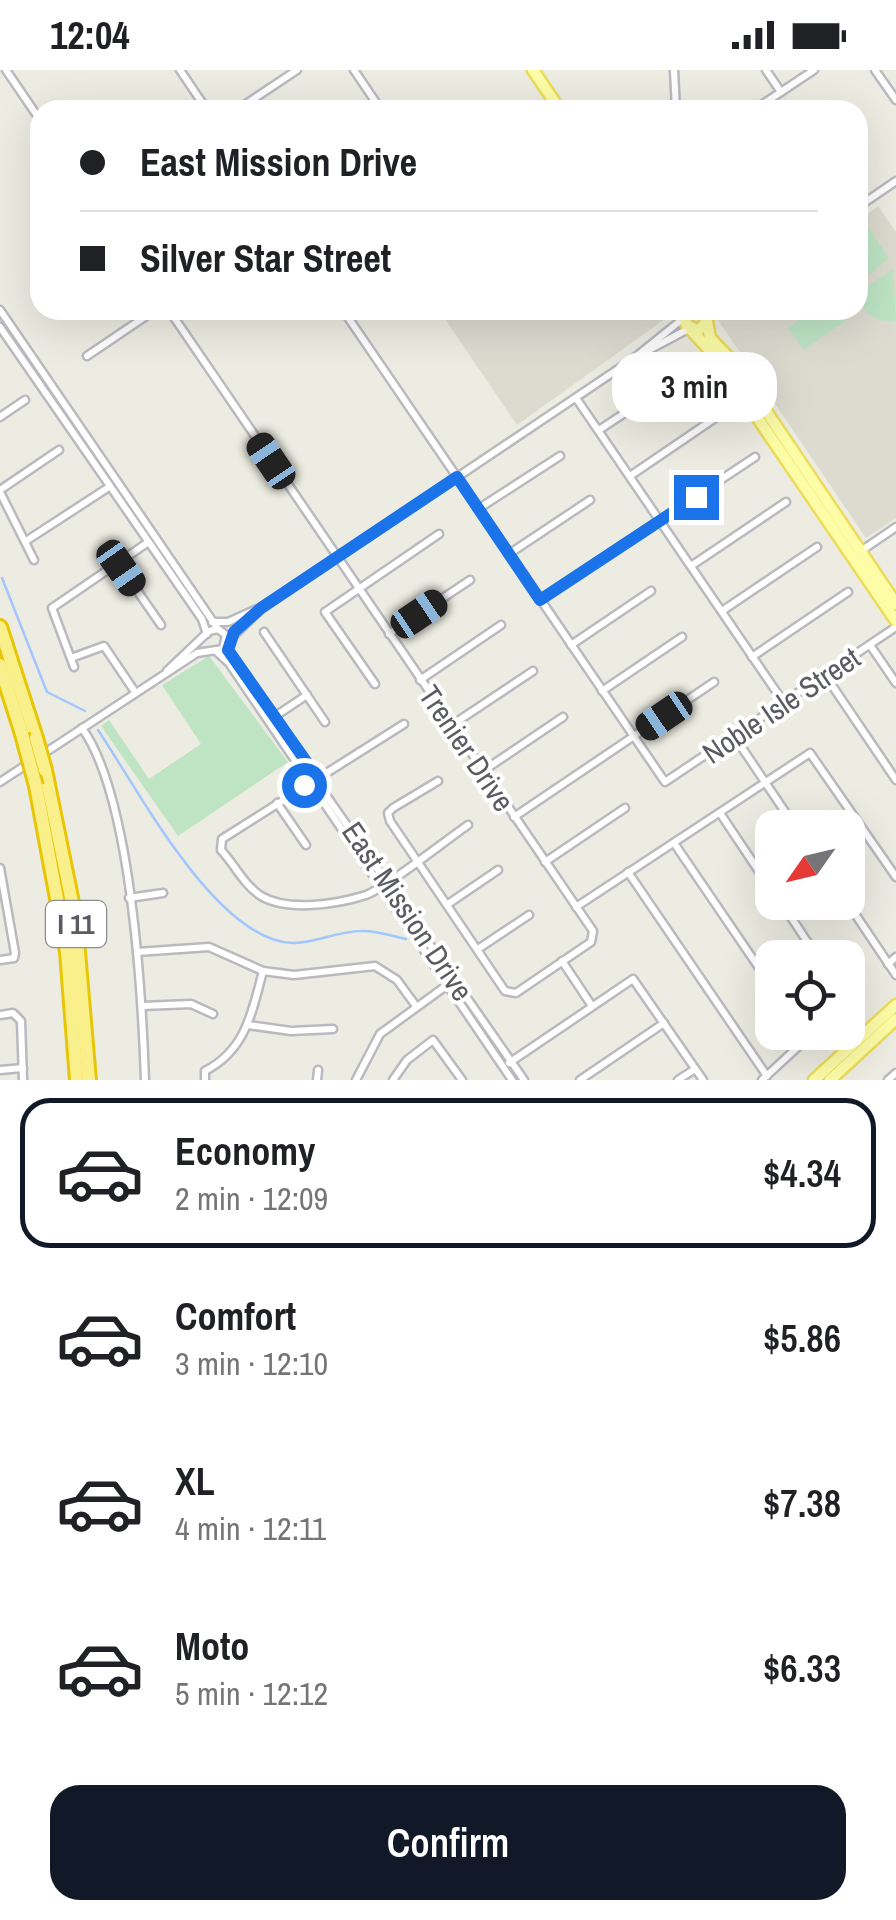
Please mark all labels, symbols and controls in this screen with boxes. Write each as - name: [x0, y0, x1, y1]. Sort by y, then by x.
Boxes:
- text: 12:04: [50, 10, 130, 61]
- text: East Mission Drive: [140, 137, 417, 188]
- text: Silver Star Street: [140, 233, 391, 284]
- callout: 3 min: [614, 352, 778, 422]
- text: 3 min: [661, 365, 728, 408]
- car: [242, 428, 300, 494]
- route end: [674, 475, 719, 520]
- car: [92, 535, 150, 601]
- car: [386, 585, 452, 643]
- street label: Noble Isle Street: [694, 637, 868, 772]
- street label: Trenier Drive: [410, 677, 524, 819]
- car: [631, 687, 697, 745]
- route start: [282, 763, 327, 808]
- north arrow: [755, 810, 865, 920]
- map controls: [755, 810, 865, 1050]
- street label: East Mission Drive: [333, 814, 483, 1008]
- road number: I 11: [46, 901, 106, 947]
- button: locate: [755, 940, 865, 1050]
- text: Economy: [175, 1126, 315, 1177]
- icon: car: [55, 1128, 145, 1218]
- text: $4.34: [763, 1148, 841, 1199]
- text: 2 min · 12:09: [175, 1177, 328, 1220]
- text: Comfort: [175, 1291, 296, 1342]
- icon: car: [55, 1293, 145, 1383]
- text: $5.86: [763, 1313, 841, 1364]
- text: 3 min · 12:10: [175, 1342, 328, 1385]
- text: XL: [175, 1456, 215, 1507]
- icon: car: [55, 1458, 145, 1548]
- text: $7.38: [763, 1478, 841, 1529]
- text: 4 min · 12:11: [175, 1507, 326, 1550]
- text: Moto: [175, 1621, 249, 1672]
- icon: car: [55, 1623, 145, 1713]
- text: $6.33: [763, 1643, 841, 1694]
- text: 5 min · 12:12: [175, 1672, 328, 1715]
- button: Confirm: [50, 1785, 846, 1900]

